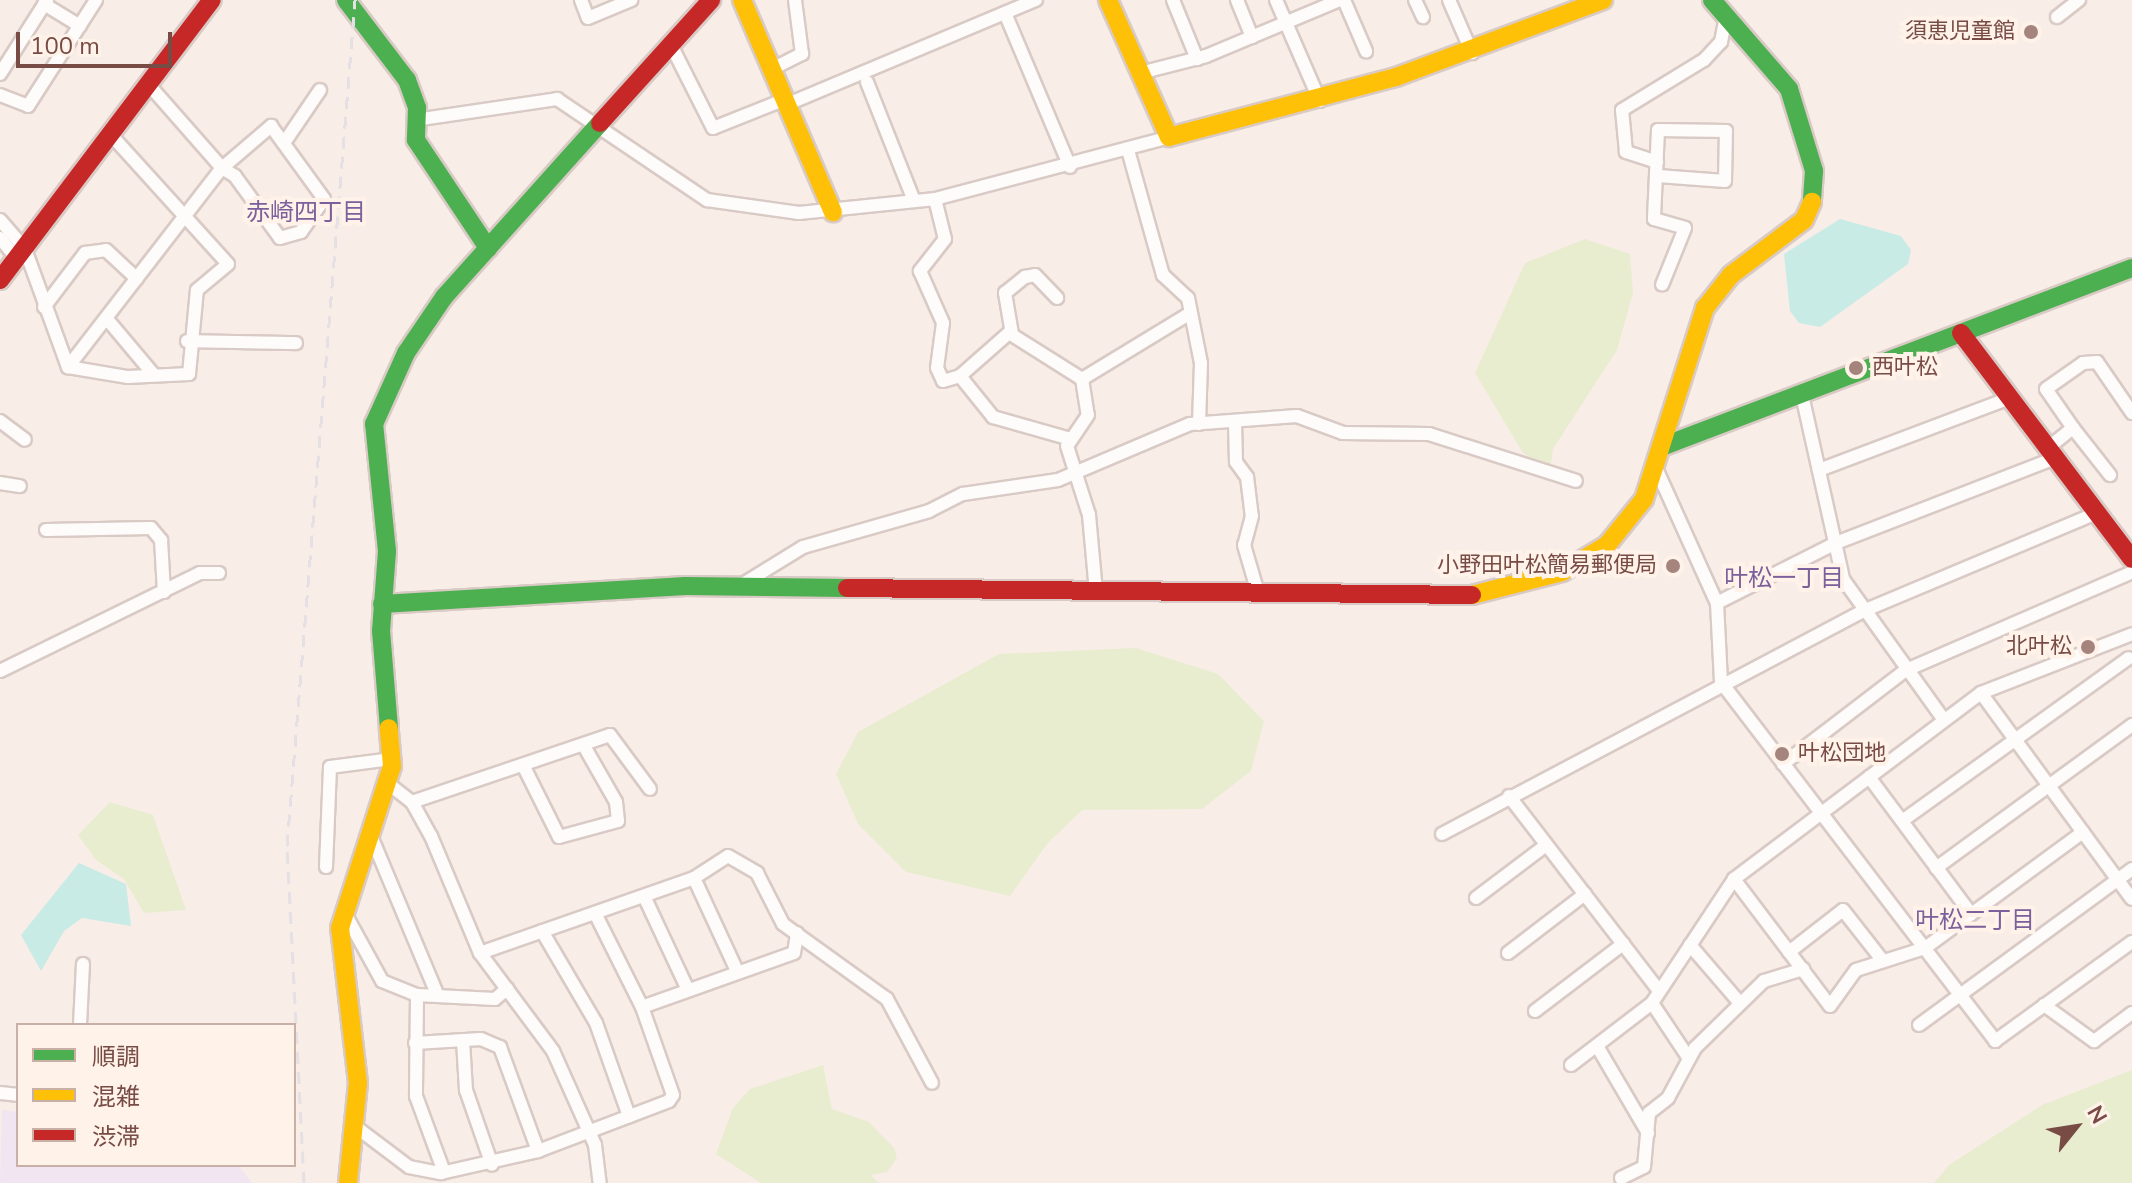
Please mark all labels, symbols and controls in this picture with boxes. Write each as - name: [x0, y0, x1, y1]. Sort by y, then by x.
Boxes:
- scale bar: [20, 16, 176, 66]
- place label: 須恵児童館: [1905, 19, 2015, 45]
- marker: 須恵児童館: [2022, 23, 2040, 41]
- text: 100 m: [30, 30, 100, 62]
- district label: 赤崎四丁目: [246, 199, 366, 227]
- place label: 西叶松: [1872, 355, 1938, 381]
- marker: 西叶松: [1847, 359, 1865, 377]
- place label: 小野田叶松簡易郵便局: [1437, 553, 1657, 579]
- marker: 小野田叶松簡易郵便局: [1664, 557, 1682, 575]
- district label: 叶松一丁目: [1724, 565, 1844, 593]
- place label: 北叶松: [2006, 634, 2072, 660]
- marker: 北叶松: [2079, 638, 2097, 656]
- place label: 叶松団地: [1798, 741, 1886, 767]
- marker: 叶松団地: [1773, 745, 1791, 763]
- district label: 叶松二丁目: [1915, 907, 2035, 935]
- legend: [16, 1023, 296, 1167]
- text: 順調: [92, 1041, 140, 1073]
- text: 混雑: [92, 1081, 140, 1113]
- north arrow: [2036, 1087, 2116, 1167]
- text: N: [2080, 1100, 2114, 1130]
- text: 渋滞: [92, 1121, 140, 1153]

